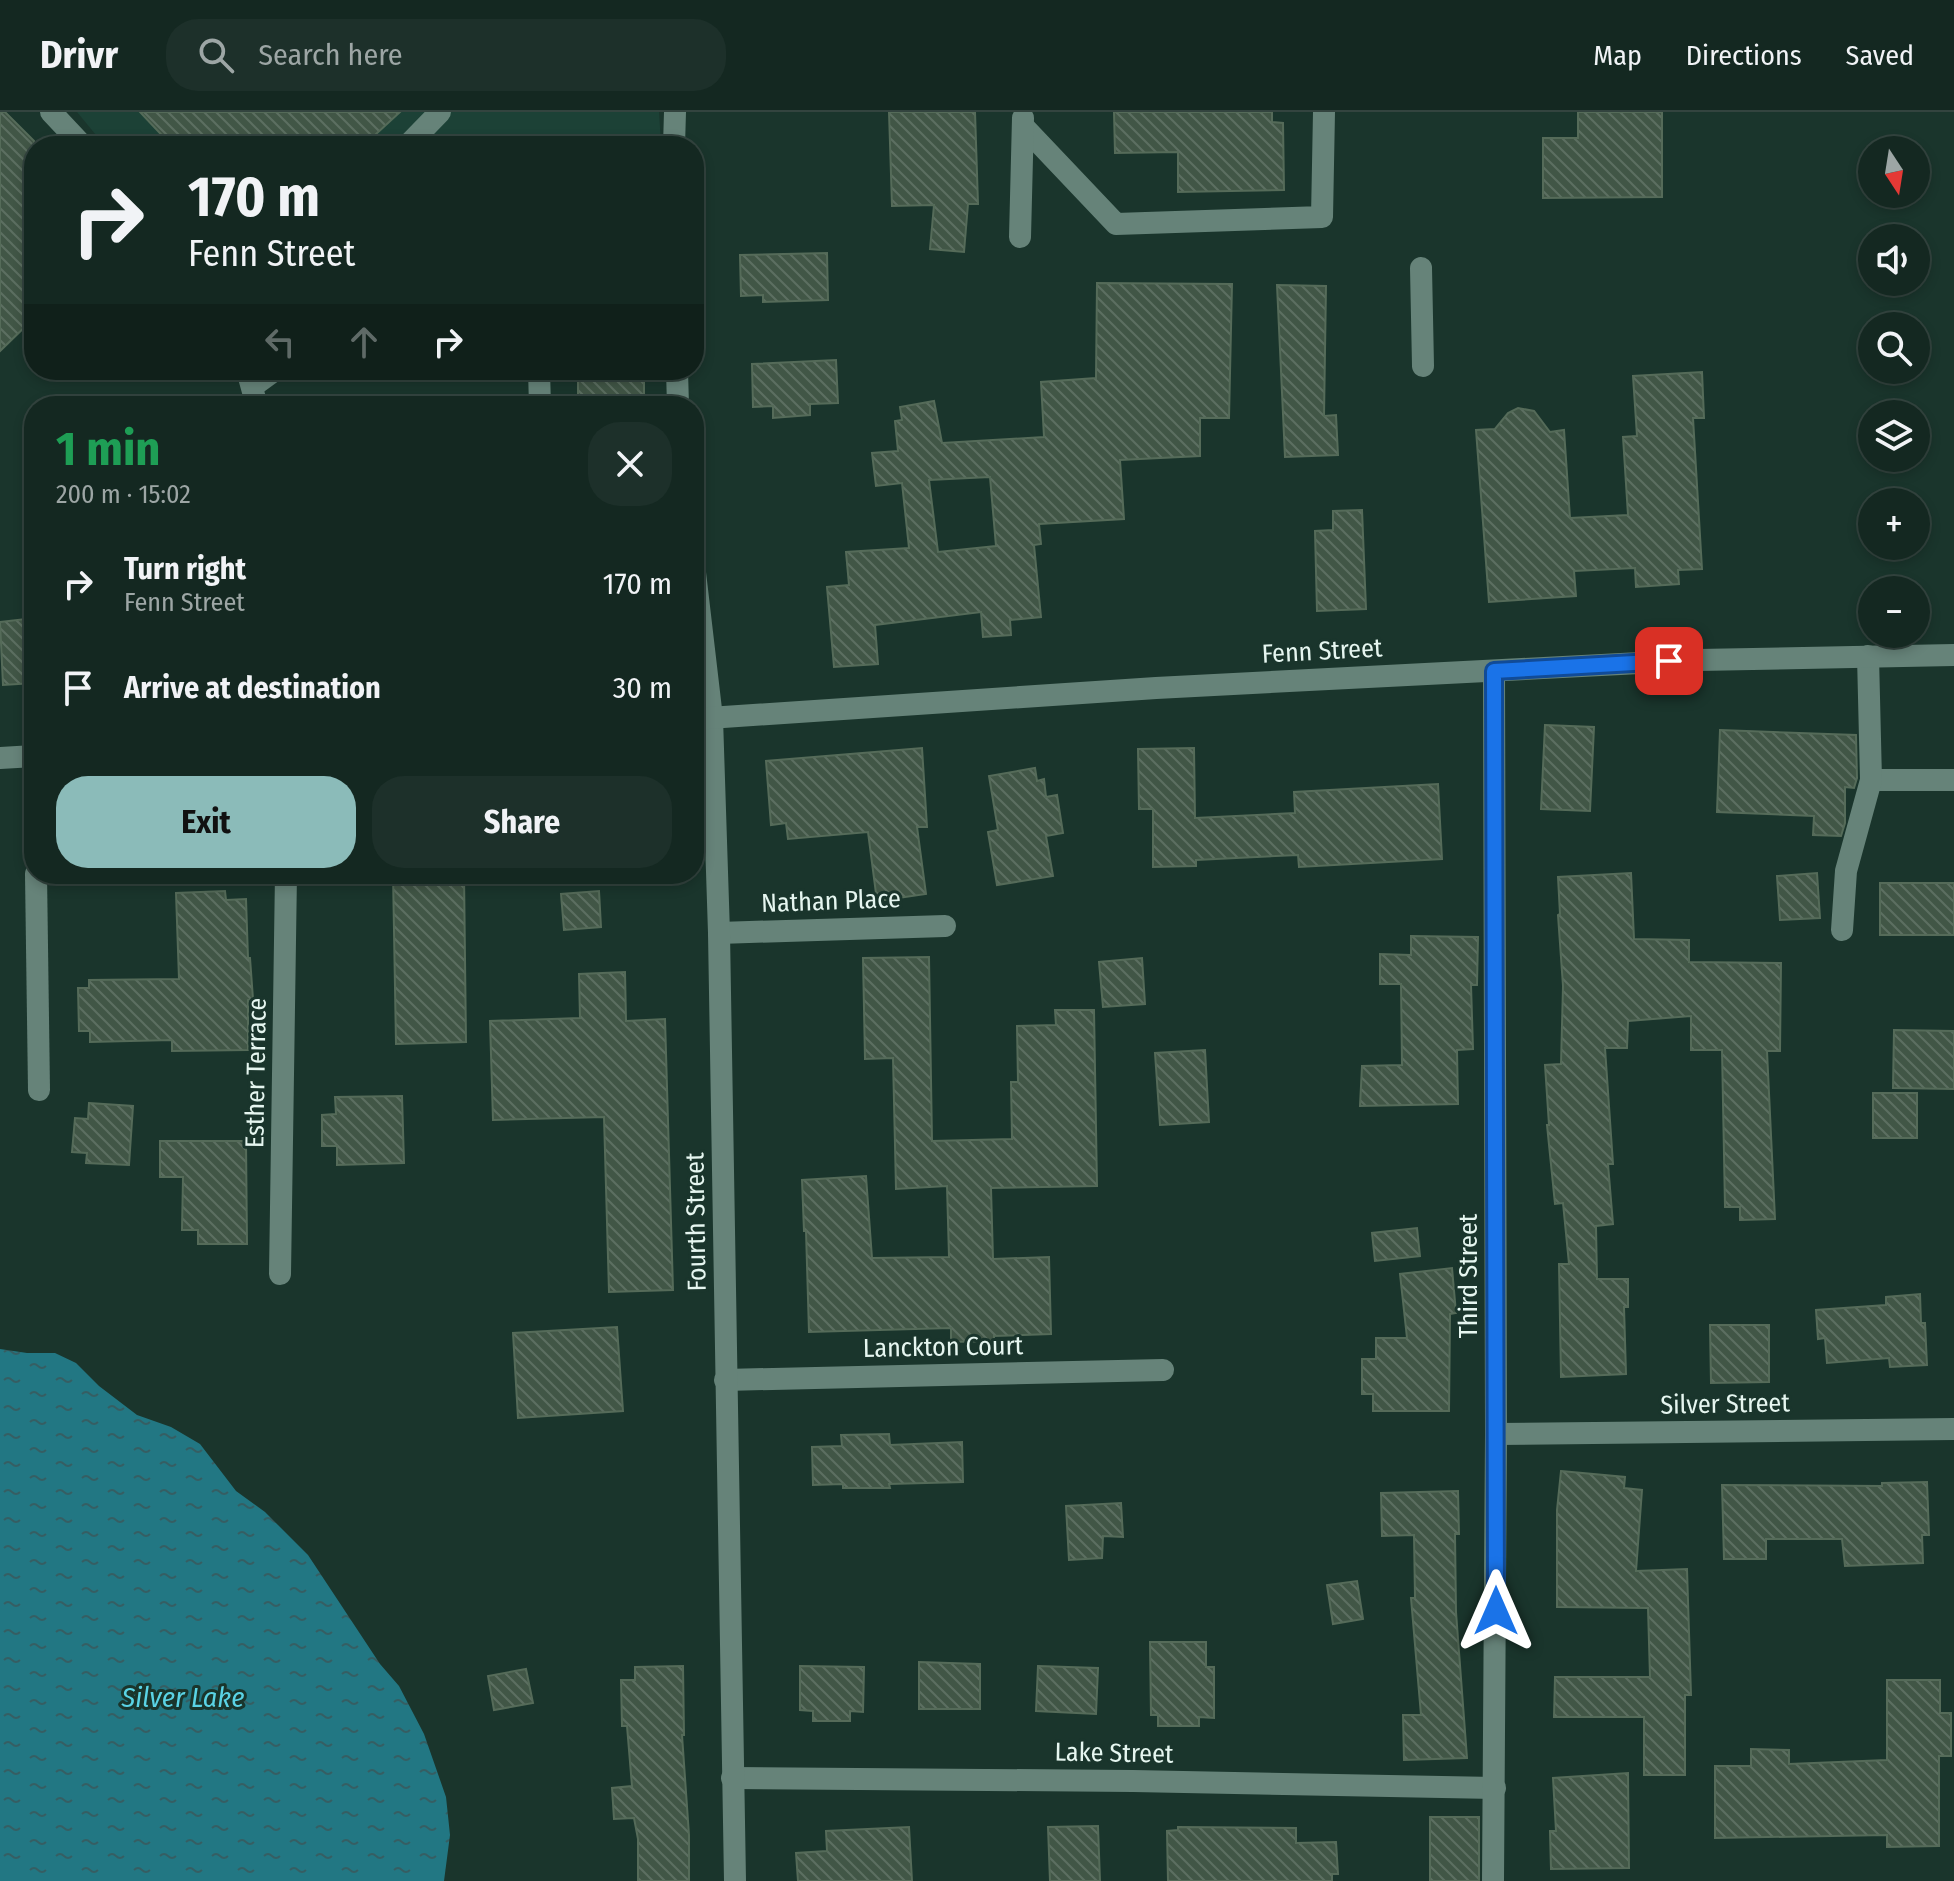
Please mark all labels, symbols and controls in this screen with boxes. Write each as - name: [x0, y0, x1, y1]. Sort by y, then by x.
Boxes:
- search box: [166, 19, 726, 91]
- text: Drivr: [40, 32, 118, 78]
- icon: search: [194, 33, 238, 77]
- text: Search here: [258, 37, 403, 73]
- text: Map: [1593, 39, 1642, 72]
- text: Directions: [1686, 39, 1802, 72]
- text: Saved: [1846, 39, 1914, 72]
- north arrow: [1858, 136, 1930, 208]
- map controls: [1858, 136, 1930, 648]
- text: 170 m: [188, 164, 320, 231]
- icon: right: [56, 168, 160, 272]
- button: sound: [1858, 224, 1930, 296]
- text: Fenn Street: [188, 232, 355, 276]
- button: search: [1858, 312, 1930, 384]
- icon: left: [258, 320, 302, 364]
- icon: ahead: [342, 320, 386, 364]
- icon: right: [426, 320, 470, 364]
- button: layers: [1858, 400, 1930, 472]
- text: 1 min: [56, 420, 161, 478]
- button: close: [588, 422, 672, 506]
- text: 200 m · 15:02: [56, 479, 191, 510]
- button: +: [1858, 488, 1930, 560]
- text: Turn right: [124, 551, 246, 587]
- icon: right: [56, 562, 100, 606]
- text: 170 m: [603, 566, 672, 602]
- button: −: [1858, 576, 1930, 648]
- text: Fenn Street: [124, 587, 245, 618]
- pin: [1635, 627, 1703, 695]
- street label: Fenn Street: [1261, 632, 1384, 670]
- icon: arrive: [1647, 639, 1691, 683]
- icon: arrive: [56, 666, 100, 710]
- text: Arrive at destination: [124, 670, 381, 706]
- text: 30 m: [613, 670, 672, 706]
- button: Exit: [56, 776, 356, 868]
- button: Share: [372, 776, 672, 868]
- street label: Nathan Place: [761, 883, 901, 919]
- street label: Esther Terrace: [239, 998, 273, 1148]
- street label: Fourth Street: [679, 1152, 713, 1292]
- street label: Third Street: [1453, 1213, 1484, 1338]
- street label: Lanckton Court: [863, 1330, 1024, 1364]
- street label: Silver Street: [1660, 1387, 1790, 1421]
- position arrow: [1454, 1569, 1538, 1653]
- water label: Silver Lake: [121, 1681, 244, 1714]
- street label: Lake Street: [1054, 1736, 1174, 1770]

